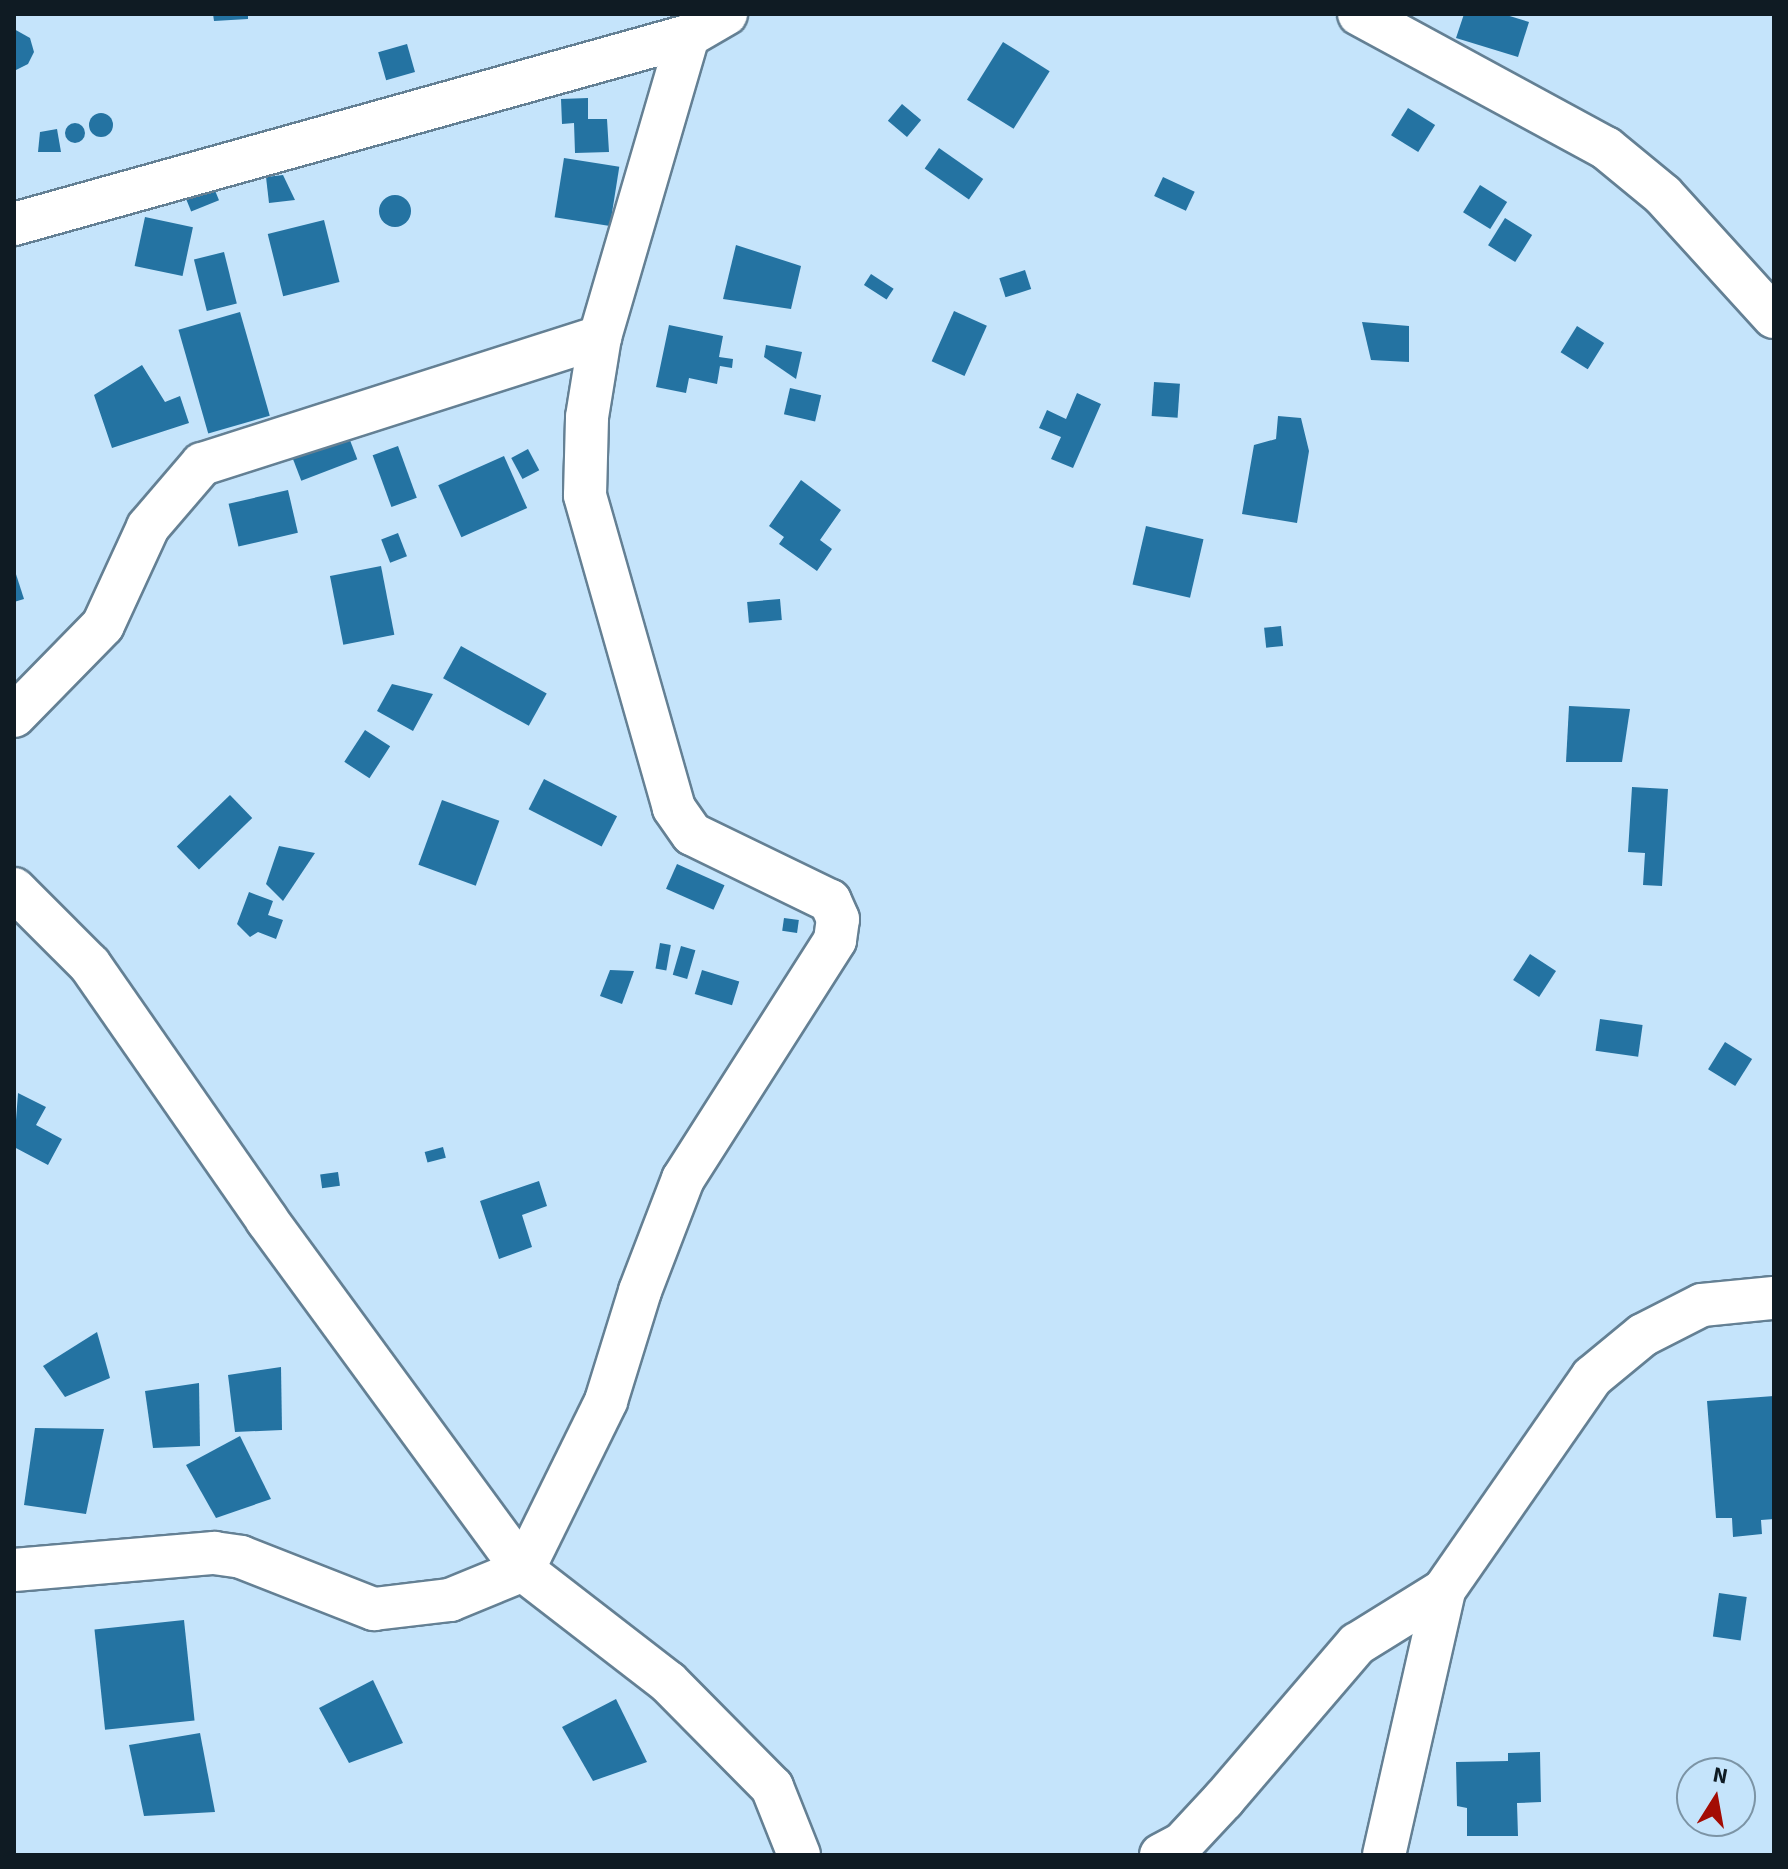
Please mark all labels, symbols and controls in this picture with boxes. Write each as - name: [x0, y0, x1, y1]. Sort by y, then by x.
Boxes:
- north arrow: [1676, 1757, 1756, 1837]
- text: N: [1710, 1758, 1730, 1793]

